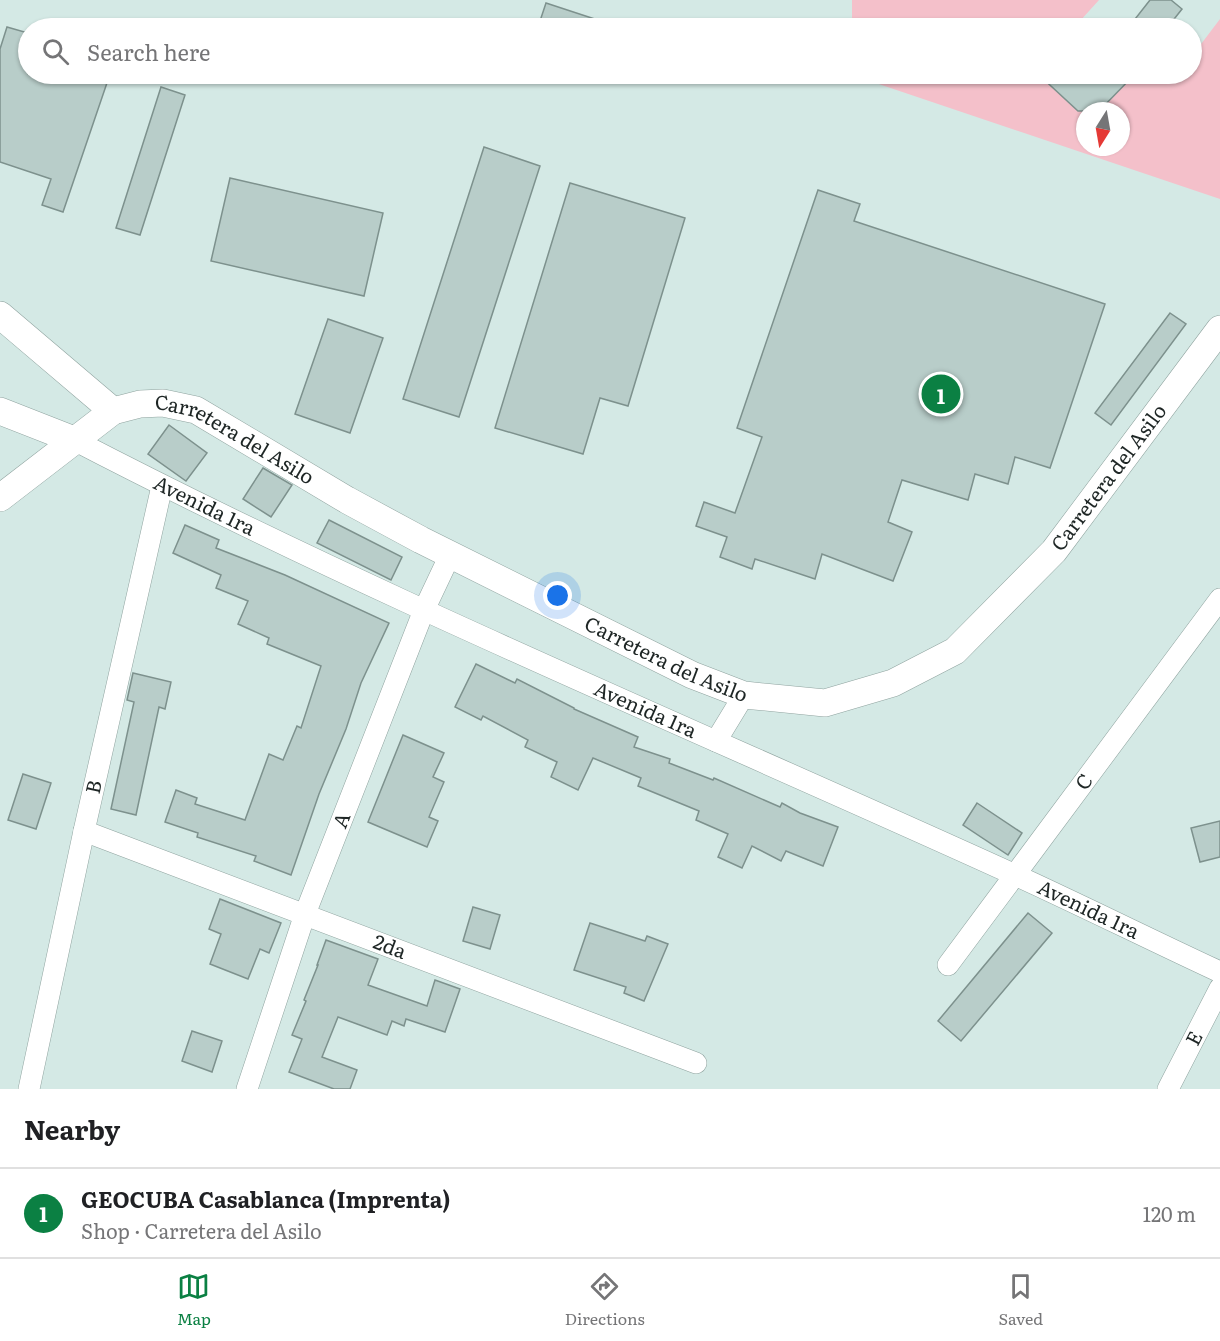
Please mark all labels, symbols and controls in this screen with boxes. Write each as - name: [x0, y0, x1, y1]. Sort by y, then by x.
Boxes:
- search box: [18, 18, 1202, 84]
- icon: search: [39, 35, 72, 68]
- text: Search here: [87, 35, 210, 68]
- north arrow: [1076, 102, 1130, 156]
- pin: 1: [922, 372, 960, 416]
- street label: Carretera del Asilo: [154, 386, 321, 490]
- street label: Carretera del Asilo: [1042, 397, 1172, 556]
- street label: Avenida 1ra: [149, 466, 261, 542]
- your location: [543, 581, 572, 610]
- street label: Carretera del Asilo: [580, 607, 753, 708]
- street label: Avenida 1ra: [590, 672, 703, 744]
- street label: C: [1066, 766, 1099, 795]
- street label: B: [76, 777, 108, 796]
- street label: A: [323, 807, 357, 832]
- street label: Avenida 1ra: [1033, 871, 1146, 945]
- street label: 2da: [370, 925, 412, 965]
- street label: E: [1176, 1025, 1209, 1050]
- text: Nearby: [24, 1109, 120, 1148]
- text: GEOCUBA Casablanca (Imprenta): [81, 1182, 450, 1215]
- text: 1: [39, 1198, 48, 1228]
- text: 120 m: [1143, 1198, 1196, 1228]
- text: Shop · Carretera del Asilo: [81, 1215, 322, 1245]
- tab: Map: [177, 1270, 211, 1330]
- tab: Directions: [565, 1270, 645, 1330]
- tab: Saved: [999, 1270, 1043, 1330]

